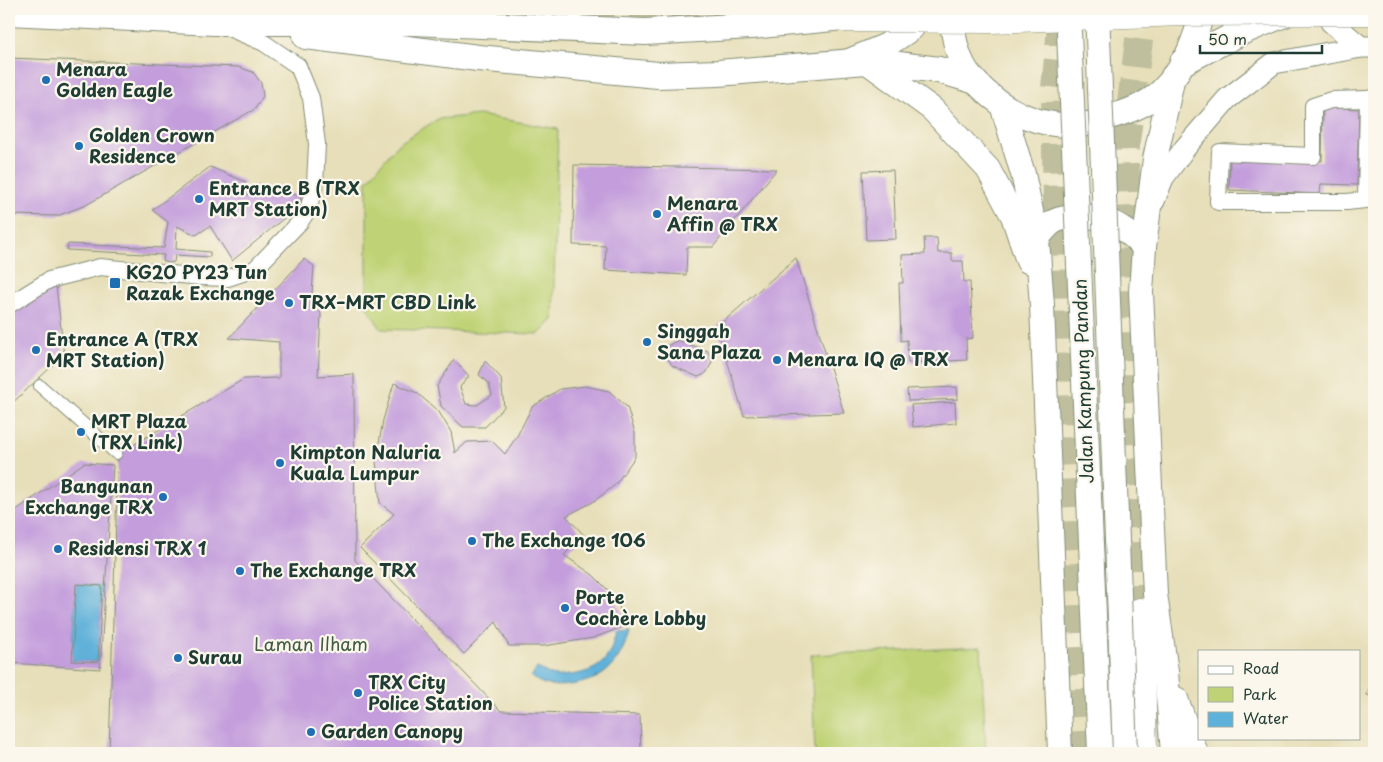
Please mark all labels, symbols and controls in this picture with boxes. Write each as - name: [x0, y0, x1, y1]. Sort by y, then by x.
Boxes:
- scale bar: [1200, 22, 1323, 54]
- text: 50 m: [1208, 27, 1247, 50]
- place label: Menara Golden Eagle: [56, 55, 173, 103]
- marker: Menara Golden Eagle: [40, 74, 52, 86]
- place label: Golden Crown Residence: [89, 121, 215, 169]
- marker: Golden Crown Residence: [73, 140, 85, 152]
- place label: Entrance B (TRX MRT Station): [209, 174, 360, 222]
- place label: Menara Affin @ TRX: [666, 189, 779, 237]
- marker: Entrance B (TRX MRT Station): [193, 193, 205, 205]
- marker: Menara Affin @ TRX: [651, 208, 663, 220]
- place label: KG20 PY23 Tun Razak Exchange: [126, 258, 275, 306]
- marker: KG20 PY23 Tun Razak Exchange: [108, 276, 122, 290]
- street label: Jalan Kampung Pandan: [1065, 278, 1100, 484]
- place label: TRX–MRT CBD Link: [299, 288, 476, 315]
- marker: TRX–MRT CBD Link: [283, 297, 295, 309]
- place label: Singgah Sana Plaza: [657, 317, 762, 365]
- place label: Entrance A (TRX MRT Station): [46, 325, 199, 373]
- marker: Singgah Sana Plaza: [641, 336, 653, 348]
- marker: Entrance A (TRX MRT Station): [30, 344, 42, 356]
- place label: Menara IQ @ TRX: [787, 345, 949, 372]
- marker: Menara IQ @ TRX: [771, 354, 783, 366]
- place label: MRT Plaza (TRX Link): [91, 407, 188, 455]
- marker: MRT Plaza (TRX Link): [75, 426, 87, 438]
- place label: Kimpton Naluria Kuala Lumpur: [290, 438, 441, 486]
- marker: Kimpton Naluria Kuala Lumpur: [274, 457, 286, 469]
- place label: Bangunan Exchange TRX: [25, 472, 154, 520]
- marker: Bangunan Exchange TRX: [157, 491, 169, 503]
- place label: The Exchange 106: [482, 526, 646, 553]
- place label: Residensi TRX 1: [68, 534, 207, 561]
- marker: The Exchange 106: [466, 535, 478, 547]
- marker: Residensi TRX 1: [52, 543, 64, 555]
- place label: The Exchange TRX: [250, 556, 417, 583]
- marker: The Exchange TRX: [234, 565, 246, 577]
- place label: Porte Cochère Lobby: [575, 583, 706, 631]
- marker: Porte Cochère Lobby: [559, 602, 571, 614]
- park label: Laman Ilham: [254, 630, 368, 657]
- place label: Surau: [188, 643, 242, 670]
- legend: [1198, 650, 1360, 740]
- marker: Surau: [172, 652, 184, 664]
- text: Road: [1243, 656, 1279, 679]
- place label: TRX City Police Station: [368, 668, 493, 716]
- text: Park: [1243, 682, 1277, 705]
- marker: TRX City Police Station: [352, 687, 364, 699]
- text: Water: [1243, 706, 1288, 729]
- place label: Garden Canopy: [321, 717, 463, 744]
- marker: Garden Canopy: [305, 726, 317, 738]

